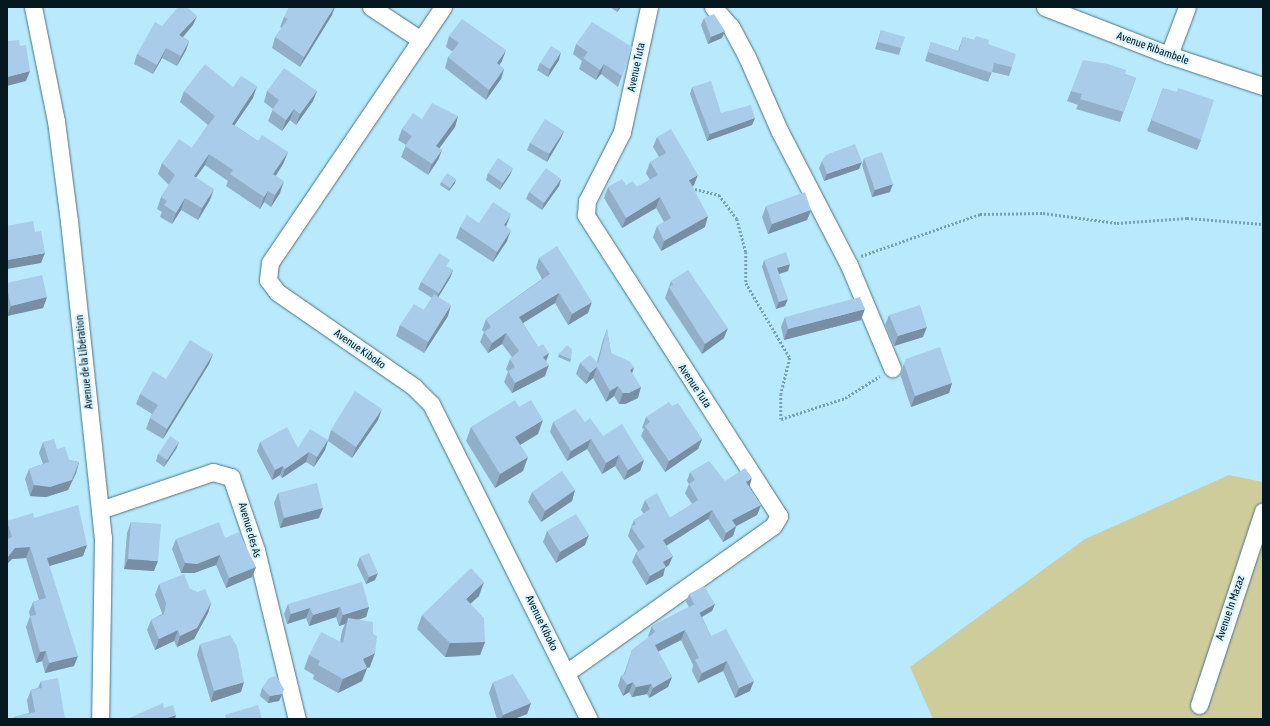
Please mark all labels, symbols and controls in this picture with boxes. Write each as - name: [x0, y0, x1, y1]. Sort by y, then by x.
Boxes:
- street label: Avenue Ribambele: [1115, 29, 1191, 67]
- street label: Avenue Tuta: [624, 41, 648, 93]
- street label: Avenue de la Libération: [72, 314, 96, 410]
- street label: Avenue Kiboko: [332, 326, 388, 372]
- street label: Avenue Tuta: [676, 362, 714, 410]
- street label: Avenue des As: [236, 501, 264, 559]
- street label: Avenue In Mazaz: [1213, 574, 1247, 642]
- street label: Avenue Kiboko: [523, 593, 561, 653]

